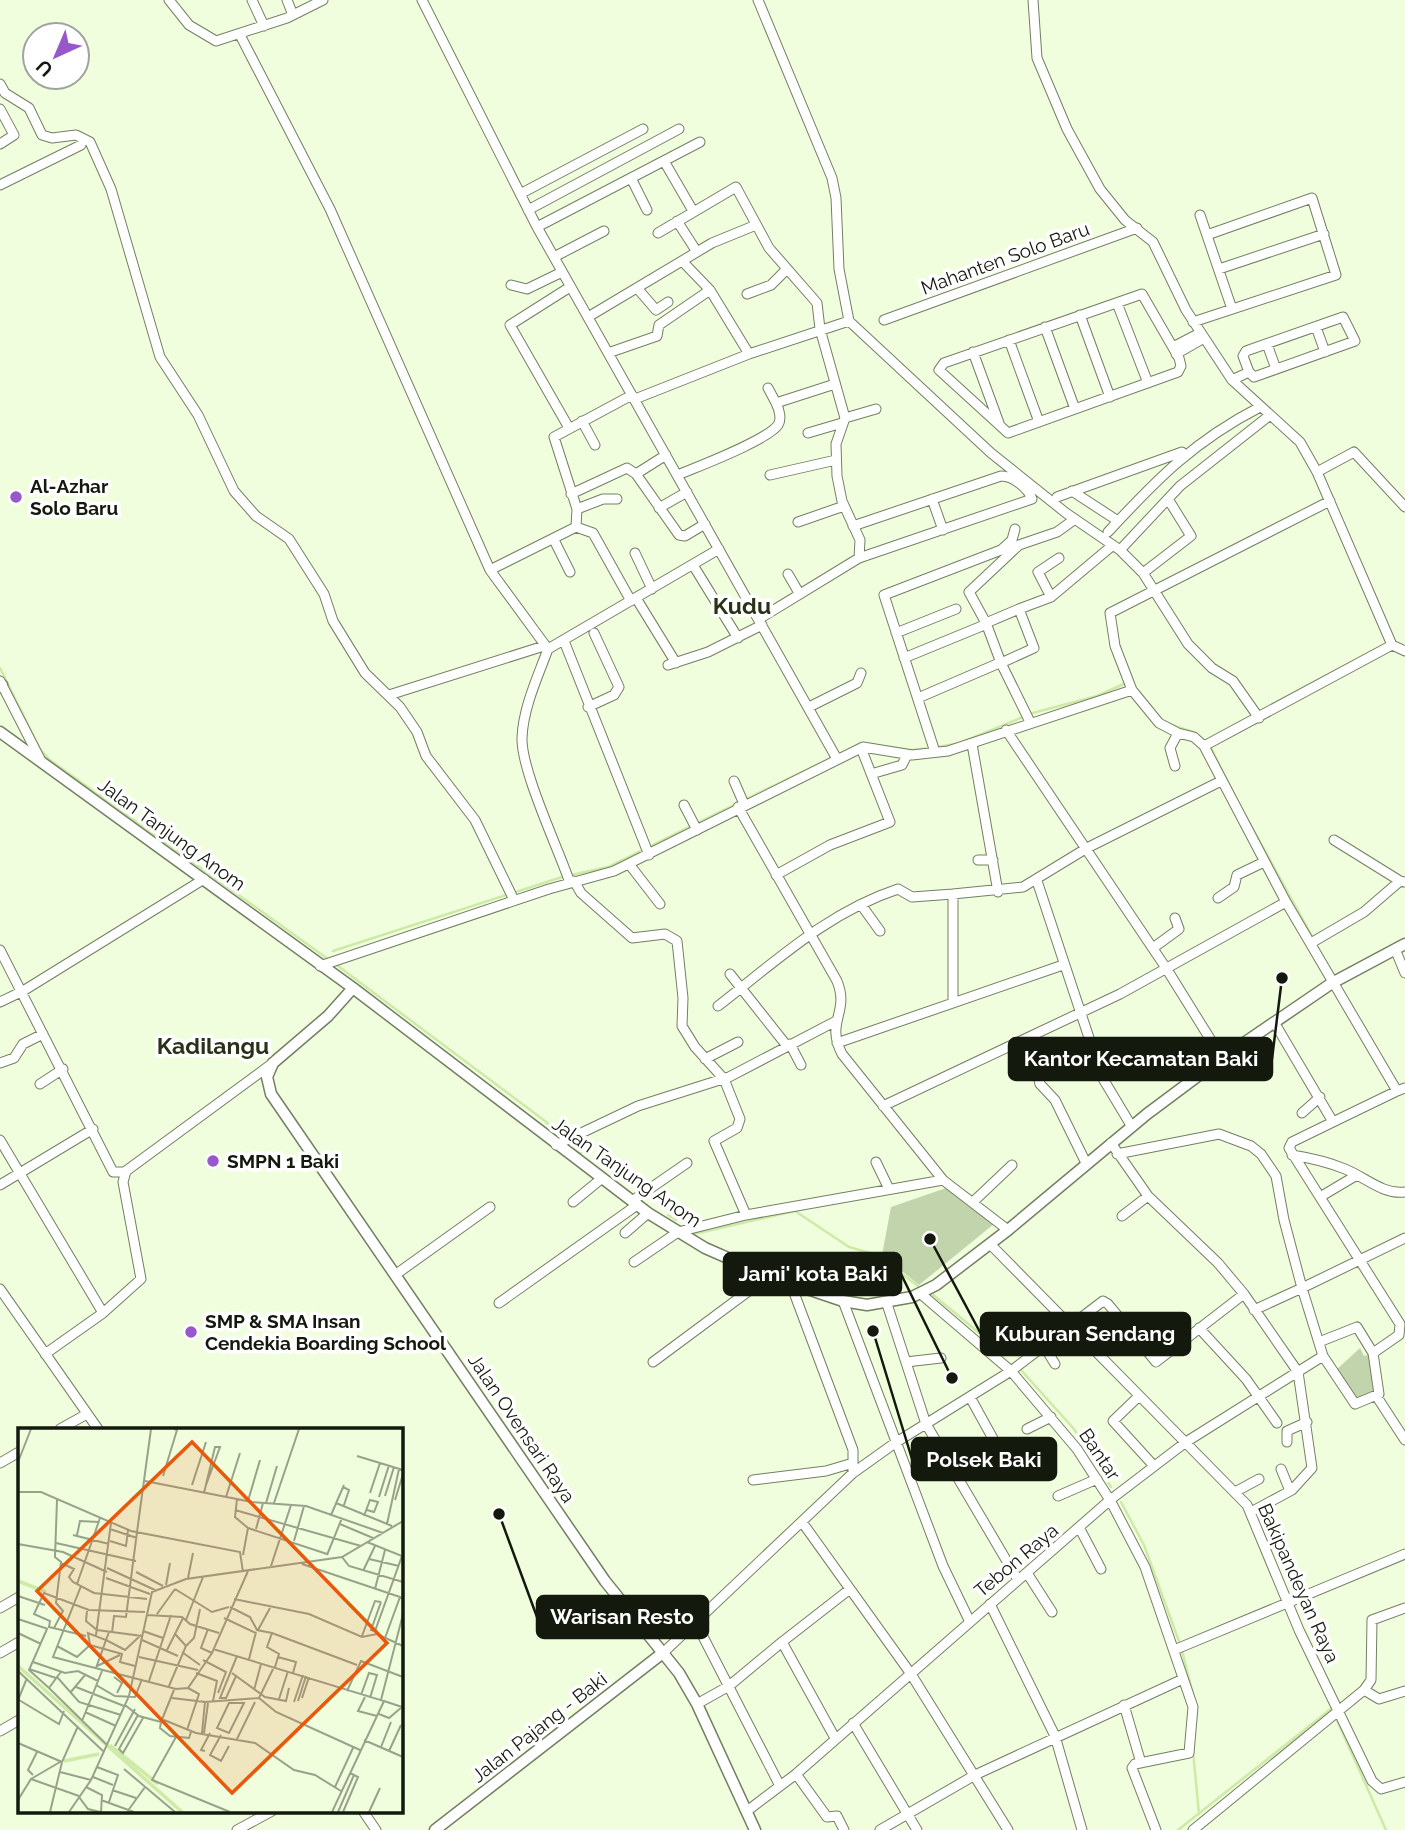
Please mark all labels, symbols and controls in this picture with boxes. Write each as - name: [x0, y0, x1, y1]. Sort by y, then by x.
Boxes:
- north arrow: [21, 21, 91, 91]
- text: U: [31, 55, 57, 81]
- street label: Mahanten Solo Baru: [918, 217, 1092, 299]
- place label: Al-Azhar Solo Baru: [30, 475, 118, 519]
- marker: Al-Azhar Solo Baru: [8, 489, 24, 505]
- district label: Kudu: [713, 592, 771, 619]
- street label: Jalan Tanjung Anom: [94, 773, 250, 895]
- district label: Kadilangu: [157, 1032, 269, 1059]
- callout: Kantor Kecamatan Baki: [1009, 1038, 1272, 1080]
- text: Kantor Kecamatan Baki: [1024, 1046, 1258, 1071]
- street label: Jalan Tanjung Anom: [548, 1112, 706, 1232]
- place label: SMPN 1 Baki: [227, 1150, 339, 1172]
- marker: SMPN 1 Baki: [205, 1153, 221, 1169]
- callout: Jami' kota Baki: [724, 1253, 901, 1295]
- text: Jami' kota Baki: [739, 1261, 887, 1286]
- place label: SMP & SMA Insan Cendekia Boarding School: [205, 1310, 447, 1354]
- callout: Kuburan Sendang: [981, 1313, 1190, 1355]
- text: Kuburan Sendang: [995, 1321, 1175, 1346]
- marker: SMP & SMA Insan Cendekia Boarding School: [183, 1324, 199, 1340]
- street label: Jalan Ovensari Raya: [464, 1349, 580, 1507]
- street label: Bantar: [1075, 1424, 1125, 1484]
- inset map: [18, 1428, 402, 1812]
- callout: Polsek Baki: [912, 1438, 1056, 1480]
- text: Polsek Baki: [926, 1447, 1042, 1472]
- street label: Bakipandeyan Raya: [1254, 1500, 1344, 1666]
- street label: Tebon Raya: [970, 1519, 1062, 1601]
- callout: Warisan Resto: [537, 1596, 708, 1638]
- text: Warisan Resto: [550, 1604, 694, 1629]
- street label: Jalan Pajang - Baki: [467, 1667, 611, 1787]

